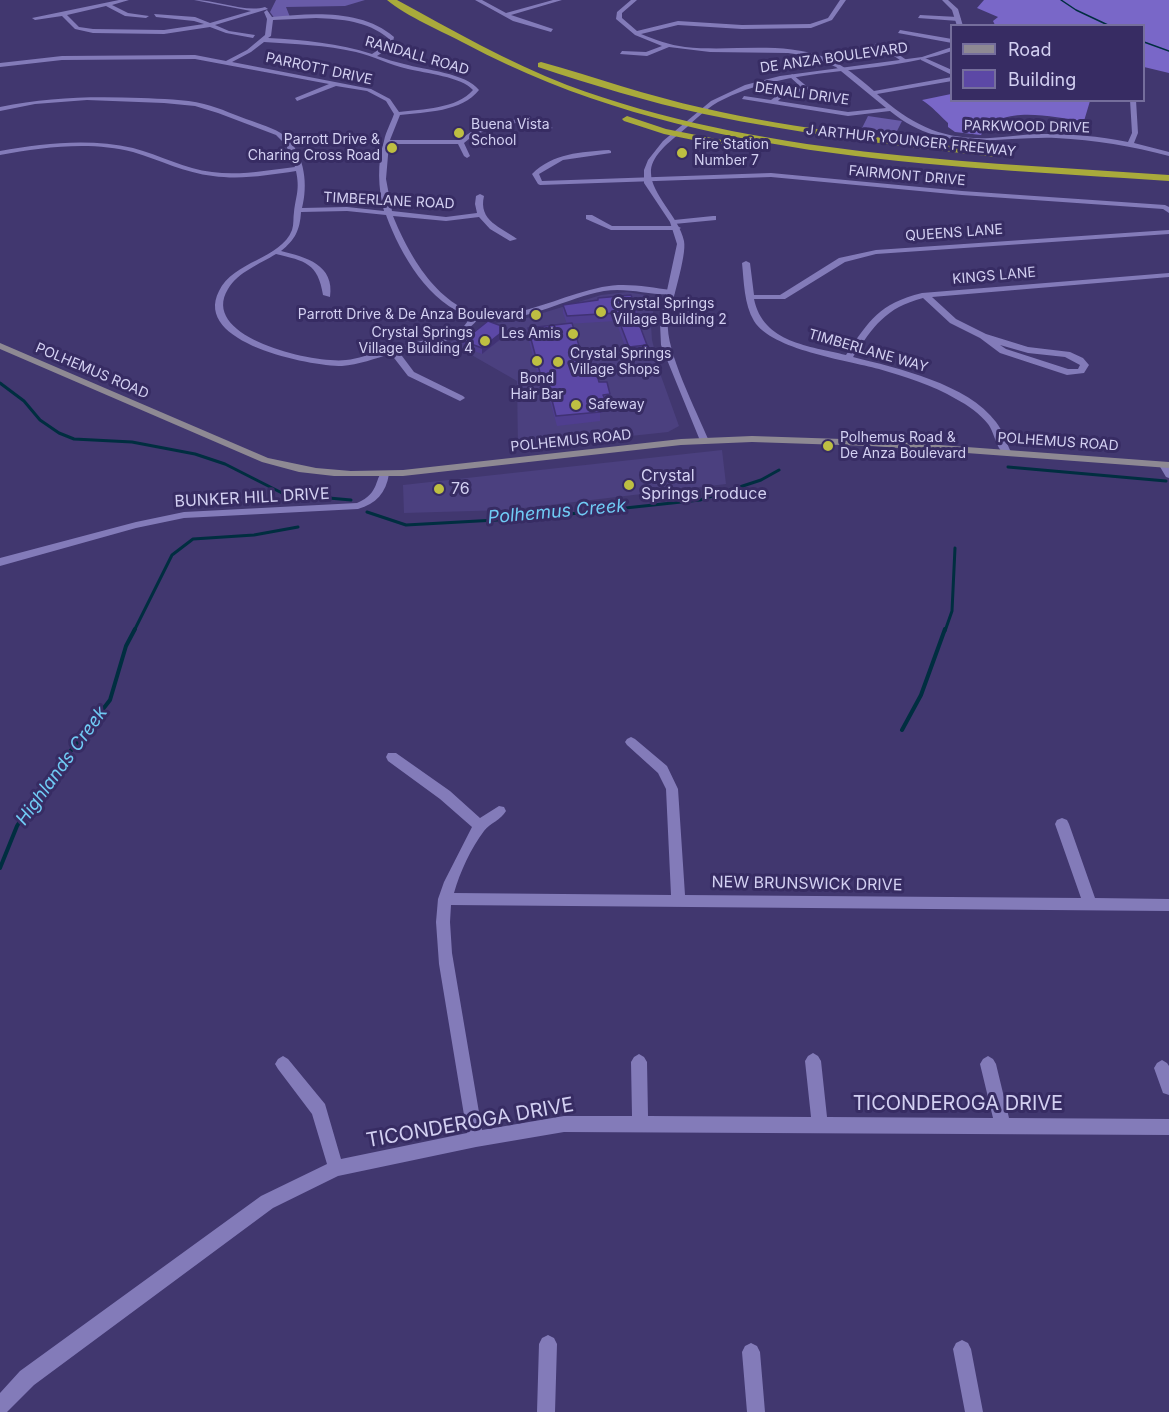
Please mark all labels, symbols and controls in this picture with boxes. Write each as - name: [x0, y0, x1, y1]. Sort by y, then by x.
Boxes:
- legend: [950, 24, 1145, 102]
- street label: RANDALL ROAD: [363, 33, 471, 79]
- street label: DE ANZA BOULEVARD: [759, 39, 909, 77]
- text: Road: [1008, 39, 1051, 60]
- street label: PARROTT DRIVE: [264, 49, 374, 89]
- text: Building: [1008, 69, 1076, 90]
- street label: DENALI DRIVE: [754, 79, 850, 109]
- place label: Buena Vista School: [471, 117, 550, 150]
- street label: PARKWOOD DRIVE: [964, 118, 1090, 136]
- street label: J ARTHUR YOUNGER FREEWAY: [805, 122, 1017, 160]
- marker: Buena Vista School: [452, 126, 466, 140]
- place label: Parrott Drive & Charing Cross Road: [248, 132, 380, 164]
- place label: Fire Station Number 7: [694, 137, 769, 170]
- marker: Parrott Drive & Charing Cross Road: [385, 141, 399, 155]
- marker: Fire Station Number 7: [675, 146, 689, 160]
- street label: FAIRMONT DRIVE: [848, 163, 966, 189]
- street label: TIMBERLANE ROAD: [323, 189, 455, 213]
- street label: QUEENS LANE: [905, 221, 1003, 245]
- street label: KINGS LANE: [952, 264, 1036, 288]
- place label: Crystal Springs Village Building 2: [613, 296, 727, 328]
- marker: Crystal Springs Village Building 2: [594, 305, 608, 319]
- place label: Parrott Drive & De Anza Boulevard: [298, 307, 524, 323]
- marker: Parrott Drive & De Anza Boulevard: [529, 308, 543, 322]
- place label: Crystal Springs Village Building 4: [359, 325, 473, 358]
- place label: Les Amis: [501, 326, 561, 342]
- street label: TIMBERLANE WAY: [806, 326, 930, 376]
- marker: Les Amis: [566, 327, 580, 341]
- marker: Crystal Springs Village Building 4: [478, 334, 492, 348]
- street label: POLHEMUS ROAD: [33, 340, 151, 402]
- place label: Crystal Springs Village Shops: [570, 346, 671, 378]
- marker: Bond Hair Bar: [530, 354, 544, 368]
- marker: Crystal Springs Village Shops: [551, 355, 565, 369]
- place label: Bond Hair Bar: [510, 371, 564, 404]
- place label: Safeway: [588, 397, 645, 413]
- marker: Safeway: [569, 398, 583, 412]
- street label: POLHEMUS ROAD: [510, 426, 632, 456]
- street label: POLHEMUS ROAD: [997, 429, 1119, 455]
- place label: Polhemus Road & De Anza Boulevard: [840, 430, 966, 462]
- marker: Polhemus Road & De Anza Boulevard: [821, 439, 835, 453]
- place label: Crystal Springs Produce: [641, 466, 767, 504]
- marker: Crystal Springs Produce: [622, 478, 636, 492]
- place label: 76: [451, 479, 470, 499]
- marker: 76: [432, 482, 446, 496]
- street label: BUNKER HILL DRIVE: [174, 484, 330, 512]
- water label: Polhemus Creek: [487, 495, 627, 529]
- water label: Highlands Creek: [12, 702, 112, 830]
- street label: NEW BRUNSWICK DRIVE: [711, 873, 903, 895]
- street label: TICONDEROGA DRIVE: [853, 1092, 1063, 1116]
- street label: TICONDEROGA DRIVE: [364, 1093, 576, 1153]

